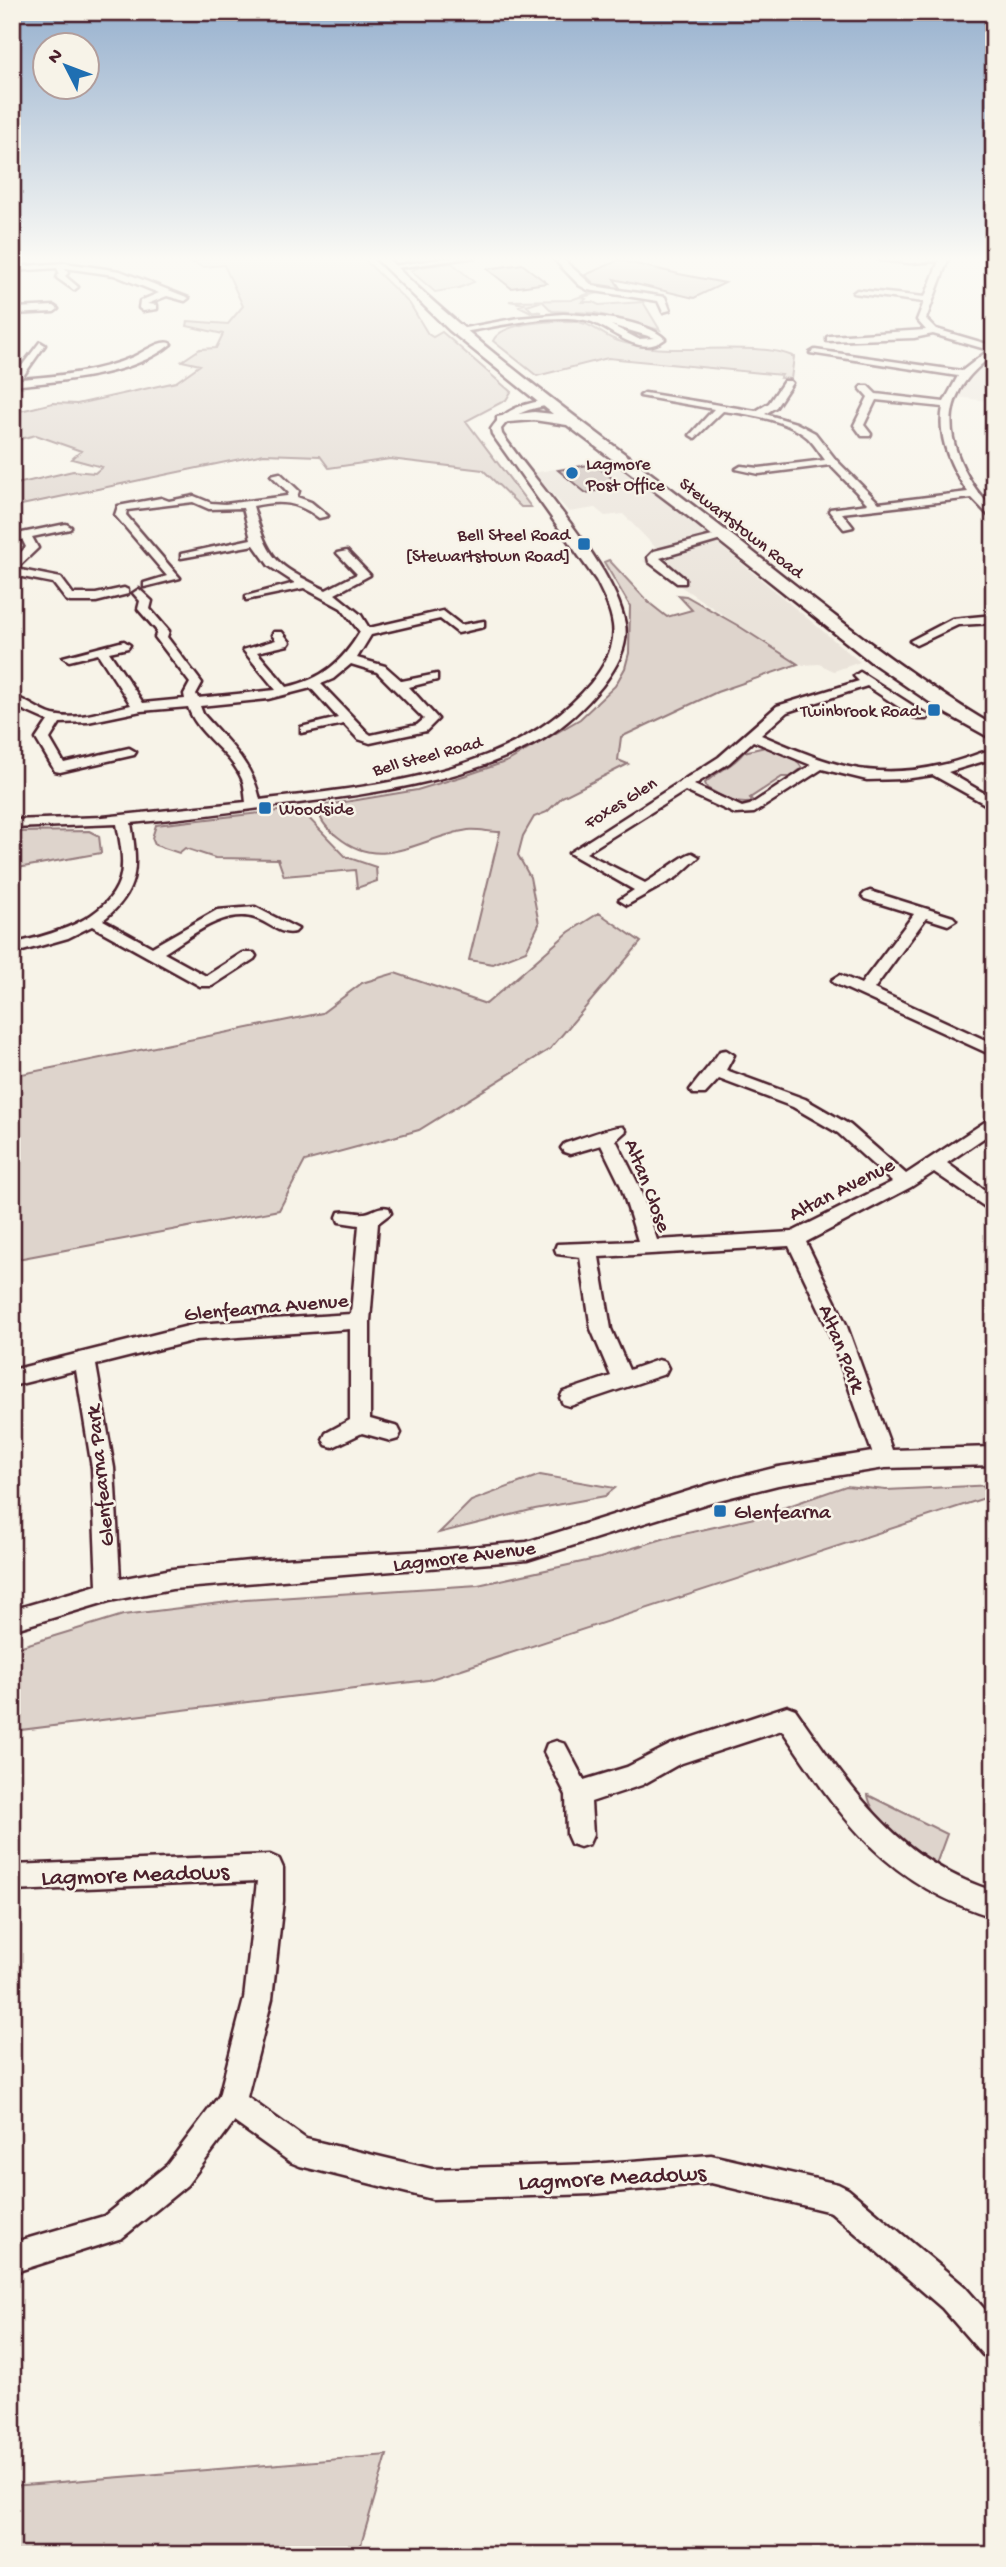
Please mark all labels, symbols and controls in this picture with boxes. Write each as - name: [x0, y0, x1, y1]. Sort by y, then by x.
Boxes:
- north arrow: [32, 32, 102, 102]
- text: N: [43, 45, 69, 69]
- place label: Lagmore Post Office: [585, 455, 665, 497]
- marker: Lagmore Post Office: [564, 465, 580, 481]
- street label: Stewartstown Road: [674, 474, 808, 585]
- place label: Bell Steel Road [Stewartstown Road]: [406, 526, 571, 568]
- marker: Bell Steel Road [Stewartstown Road]: [576, 536, 592, 552]
- place label: Twinbrook Road: [800, 702, 921, 723]
- marker: Twinbrook Road: [926, 702, 942, 718]
- street label: Bell Steel Road: [370, 732, 486, 782]
- street label: Foxes Glen: [580, 773, 662, 835]
- marker: Woodside: [257, 800, 273, 816]
- place label: Woodside: [279, 800, 355, 821]
- street label: Altan Close: [617, 1136, 675, 1237]
- street label: Altan Avenue: [786, 1153, 901, 1228]
- street label: Glenfearna Avenue: [183, 1290, 351, 1329]
- street label: Altan Park: [811, 1302, 870, 1399]
- street label: Glenfearna Park: [82, 1401, 122, 1547]
- place label: Glenfearna: [734, 1502, 832, 1527]
- marker: Glenfearna: [712, 1503, 728, 1519]
- street label: Lagmore Avenue: [392, 1537, 538, 1580]
- street label: Lagmore Meadows: [41, 1859, 231, 1894]
- street label: Lagmore Meadows: [517, 2160, 708, 2199]

